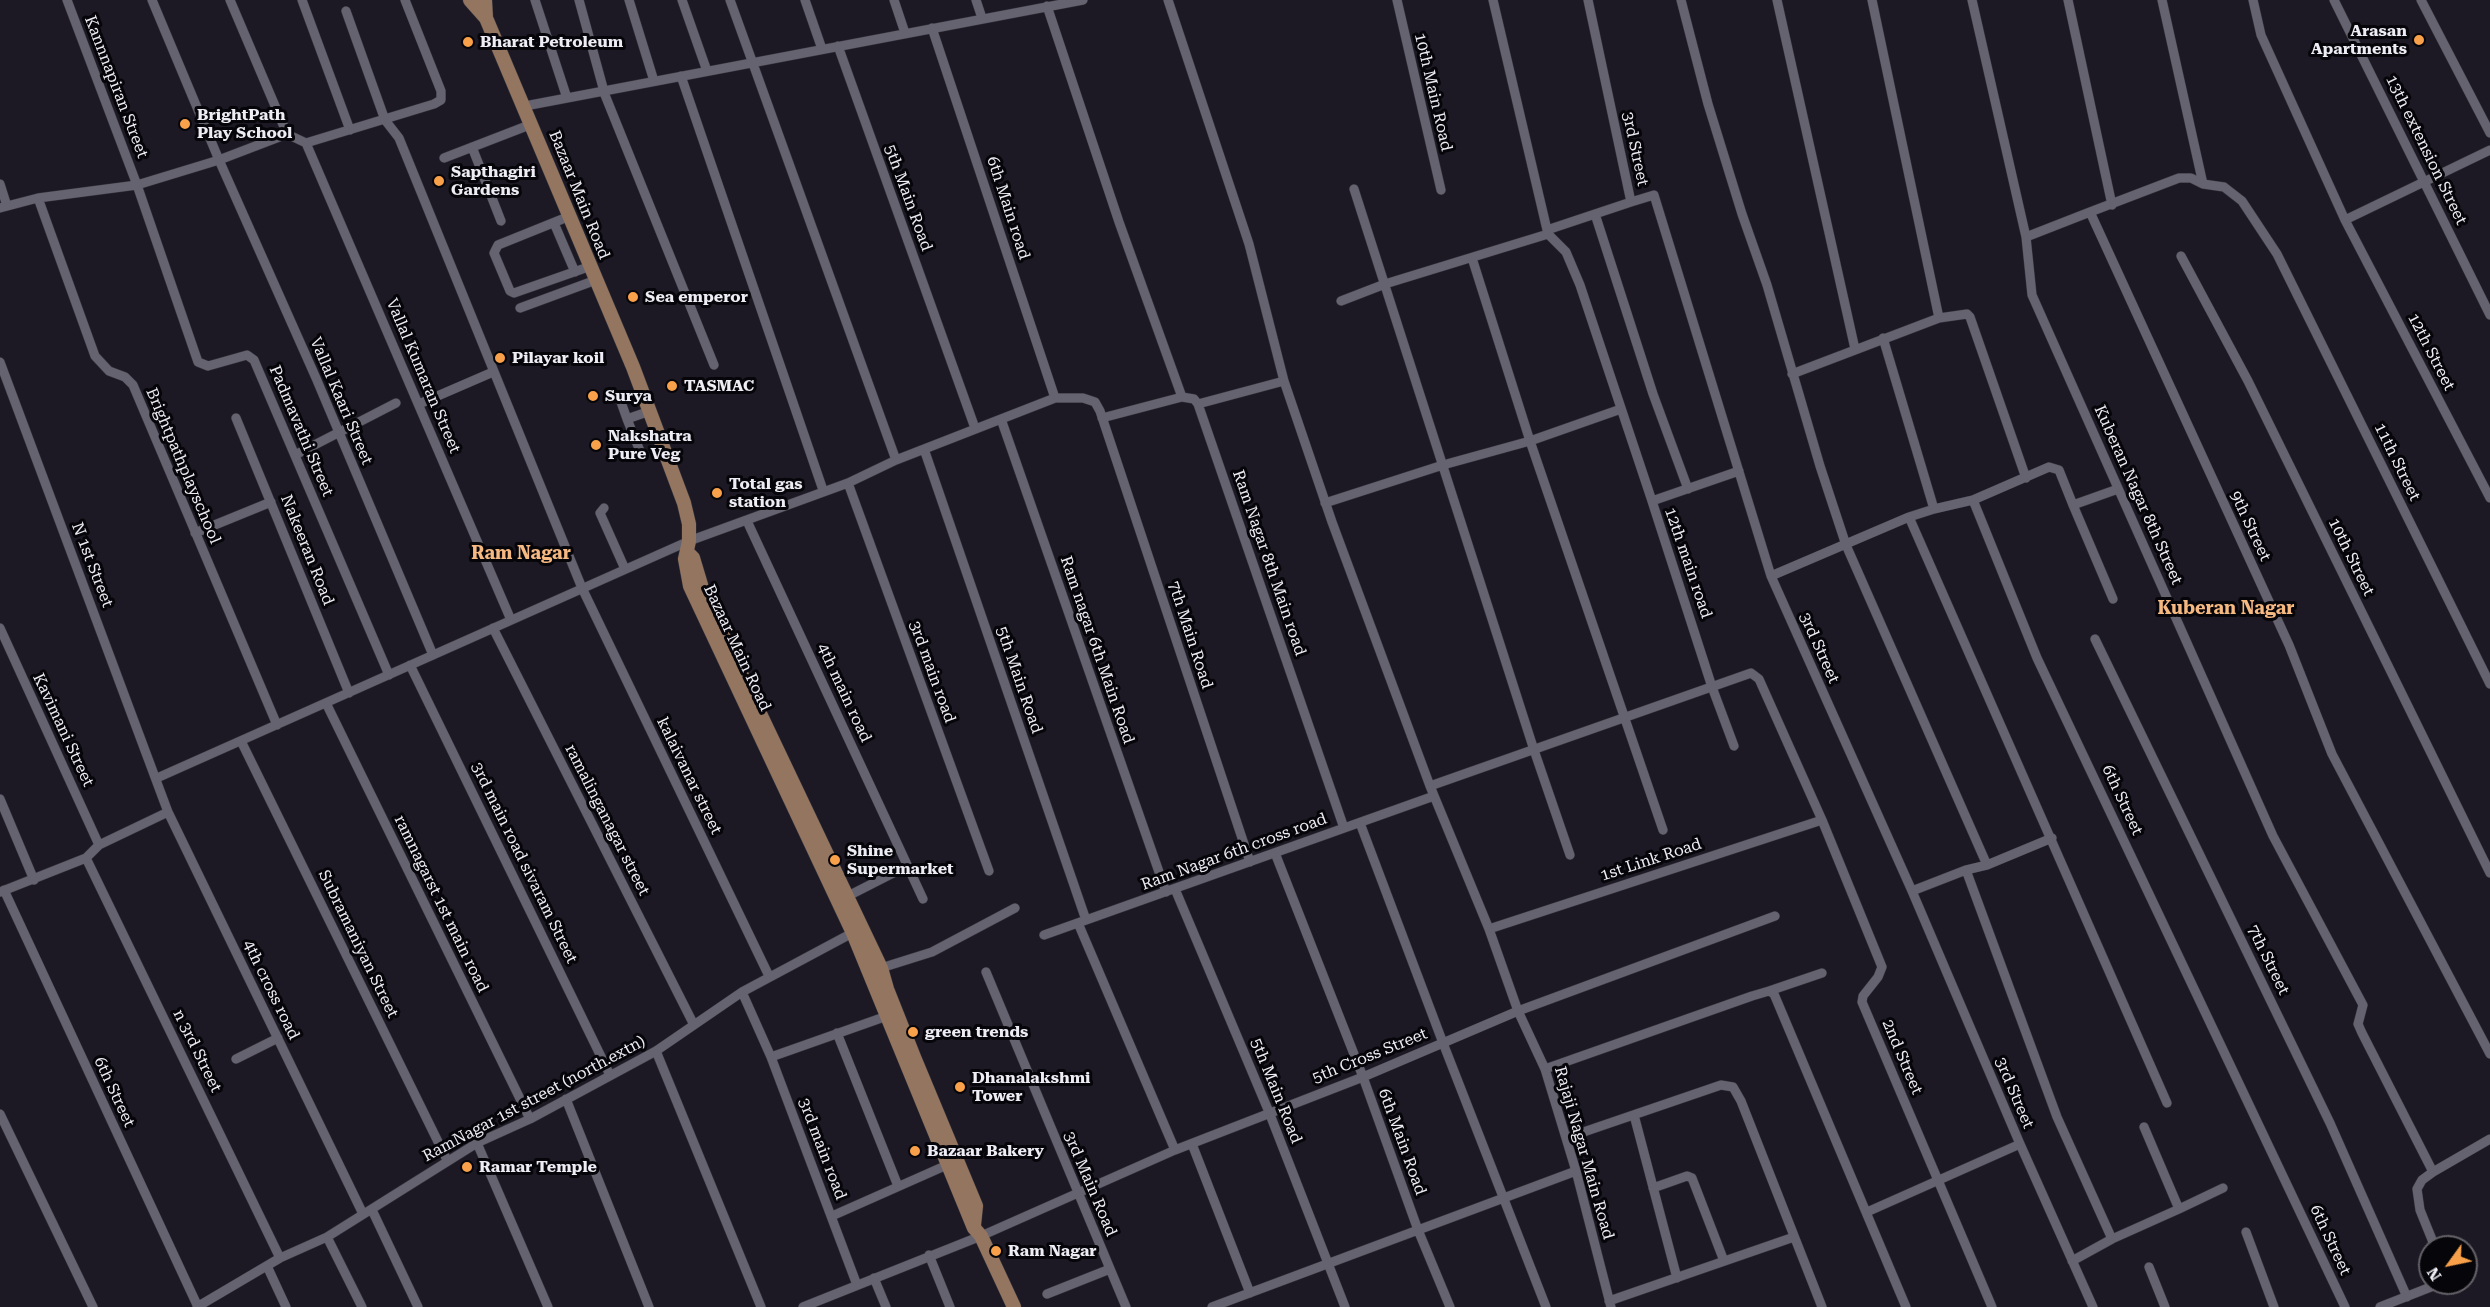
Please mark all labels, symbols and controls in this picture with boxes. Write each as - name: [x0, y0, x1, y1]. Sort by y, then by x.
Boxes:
- street label: Kannnapiran Street: [80, 13, 152, 161]
- place label: Arasan Apartments: [2311, 21, 2407, 59]
- street label: 10th Main Road: [1410, 31, 1456, 153]
- place label: Bharat Petroleum: [480, 32, 623, 52]
- marker: Arasan Apartments: [2412, 33, 2426, 47]
- marker: Bharat Petroleum: [461, 35, 475, 49]
- street label: 13th extension Street: [2381, 72, 2471, 228]
- place label: BrightPath Play School: [197, 105, 292, 143]
- street label: 3rd Street: [1618, 110, 1652, 188]
- marker: BrightPath Play School: [178, 117, 192, 131]
- street label: Bazaar Main Road: [544, 128, 614, 262]
- street label: 5th Main Road: [880, 142, 936, 254]
- street label: 6th Main road: [982, 154, 1034, 262]
- place label: Sapthagiri Gardens: [451, 162, 536, 200]
- marker: Sapthagiri Gardens: [432, 174, 446, 188]
- place label: Sea emperor: [645, 287, 748, 307]
- marker: Sea emperor: [626, 290, 640, 304]
- street label: Vallal Kumaran Street: [382, 296, 464, 456]
- street label: 12th Street: [2403, 310, 2459, 394]
- street label: Vallal Kaari Street: [305, 334, 377, 468]
- place label: Pilayar koil: [512, 348, 604, 368]
- marker: Pilayar koil: [493, 351, 507, 365]
- street label: Padmavathi Street: [265, 363, 337, 499]
- place label: TASMAC: [684, 376, 754, 396]
- marker: TASMAC: [665, 379, 679, 393]
- street label: Brightpathplayschool: [141, 385, 225, 547]
- place label: Surya: [605, 386, 652, 406]
- marker: Surya: [586, 389, 600, 403]
- street label: Kuberan Nagar 8th Street: [2090, 402, 2186, 588]
- street label: 11th Street: [2370, 420, 2424, 504]
- place label: Nakshatra Pure Veg: [608, 426, 692, 464]
- marker: Nakshatra Pure Veg: [589, 438, 603, 452]
- street label: Ram Nagar 8th Main road: [1228, 468, 1310, 658]
- place label: Total gas station: [729, 474, 802, 512]
- marker: Total gas station: [710, 486, 724, 500]
- street label: 9th Street: [2225, 488, 2275, 564]
- street label: Nakeeran Road: [276, 492, 338, 608]
- street label: 12th main road: [1660, 505, 1716, 621]
- street label: 10th Street: [2324, 515, 2378, 599]
- street label: N 1st Street: [67, 520, 117, 610]
- district label: Ram Nagar: [471, 543, 571, 565]
- street label: Ram nagar 6th Main Road: [1056, 554, 1138, 746]
- street label: 7th Main Road: [1164, 579, 1216, 691]
- street label: Bazaar Main Road: [699, 582, 775, 714]
- district label: Kuberan Nagar: [2157, 598, 2295, 620]
- street label: 3rd Street: [1795, 610, 1843, 686]
- street label: 3rd main road: [905, 618, 959, 726]
- street label: 5th Main Road: [992, 624, 1046, 736]
- street label: 4th main road: [813, 641, 875, 745]
- street label: Kavimani Street: [28, 670, 98, 790]
- street label: kalaivanar street: [652, 714, 726, 838]
- street label: ramalinganagar street: [561, 741, 653, 899]
- street label: 3rd main road sivaram Street: [467, 759, 581, 967]
- street label: 6th Street: [2097, 762, 2147, 838]
- street label: Ram Nagar 6th cross road: [1139, 809, 1329, 895]
- street label: ramnagarst 1st main road: [390, 812, 492, 996]
- street label: 1st Link Road: [1598, 835, 1704, 885]
- place label: Shine Supermarket: [847, 841, 954, 879]
- marker: Shine Supermarket: [828, 853, 842, 867]
- street label: Subramaniyan Street: [314, 867, 402, 1021]
- street label: 7th Street: [2243, 922, 2293, 998]
- street label: 4th cross road: [239, 937, 303, 1043]
- street label: n 3rd Street: [169, 1006, 225, 1096]
- street label: 2nd Street: [1878, 1017, 1926, 1097]
- place label: green trends: [925, 1022, 1028, 1042]
- street label: 5th Cross Street: [1310, 1024, 1430, 1088]
- marker: green trends: [906, 1025, 920, 1039]
- street label: RamNagar 1st street (north.extn): [419, 1032, 649, 1166]
- street label: 5th Main Road: [1246, 1036, 1306, 1146]
- street label: 6th Street: [89, 1054, 139, 1130]
- street label: 3rd Street: [1990, 1054, 2038, 1132]
- street label: Rajaji Nagar Main Road: [1550, 1064, 1618, 1242]
- place label: Dhanalakshmi Tower: [972, 1068, 1090, 1106]
- marker: Dhanalakshmi Tower: [953, 1080, 967, 1094]
- street label: 6th Main Road: [1374, 1086, 1430, 1198]
- street label: 3rd main road: [794, 1095, 850, 1203]
- street label: 3rd Main Road: [1059, 1129, 1121, 1239]
- place label: Bazaar Bakery: [927, 1141, 1044, 1161]
- marker: Bazaar Bakery: [908, 1144, 922, 1158]
- place label: Ramar Temple: [479, 1157, 597, 1177]
- marker: Ramar Temple: [460, 1160, 474, 1174]
- street label: 6th Street: [2305, 1202, 2355, 1278]
- north arrow: [2418, 1235, 2478, 1295]
- place label: Ram Nagar: [1008, 1241, 1097, 1261]
- marker: Ram Nagar: [989, 1244, 1003, 1258]
- text: N: [2423, 1264, 2445, 1284]

